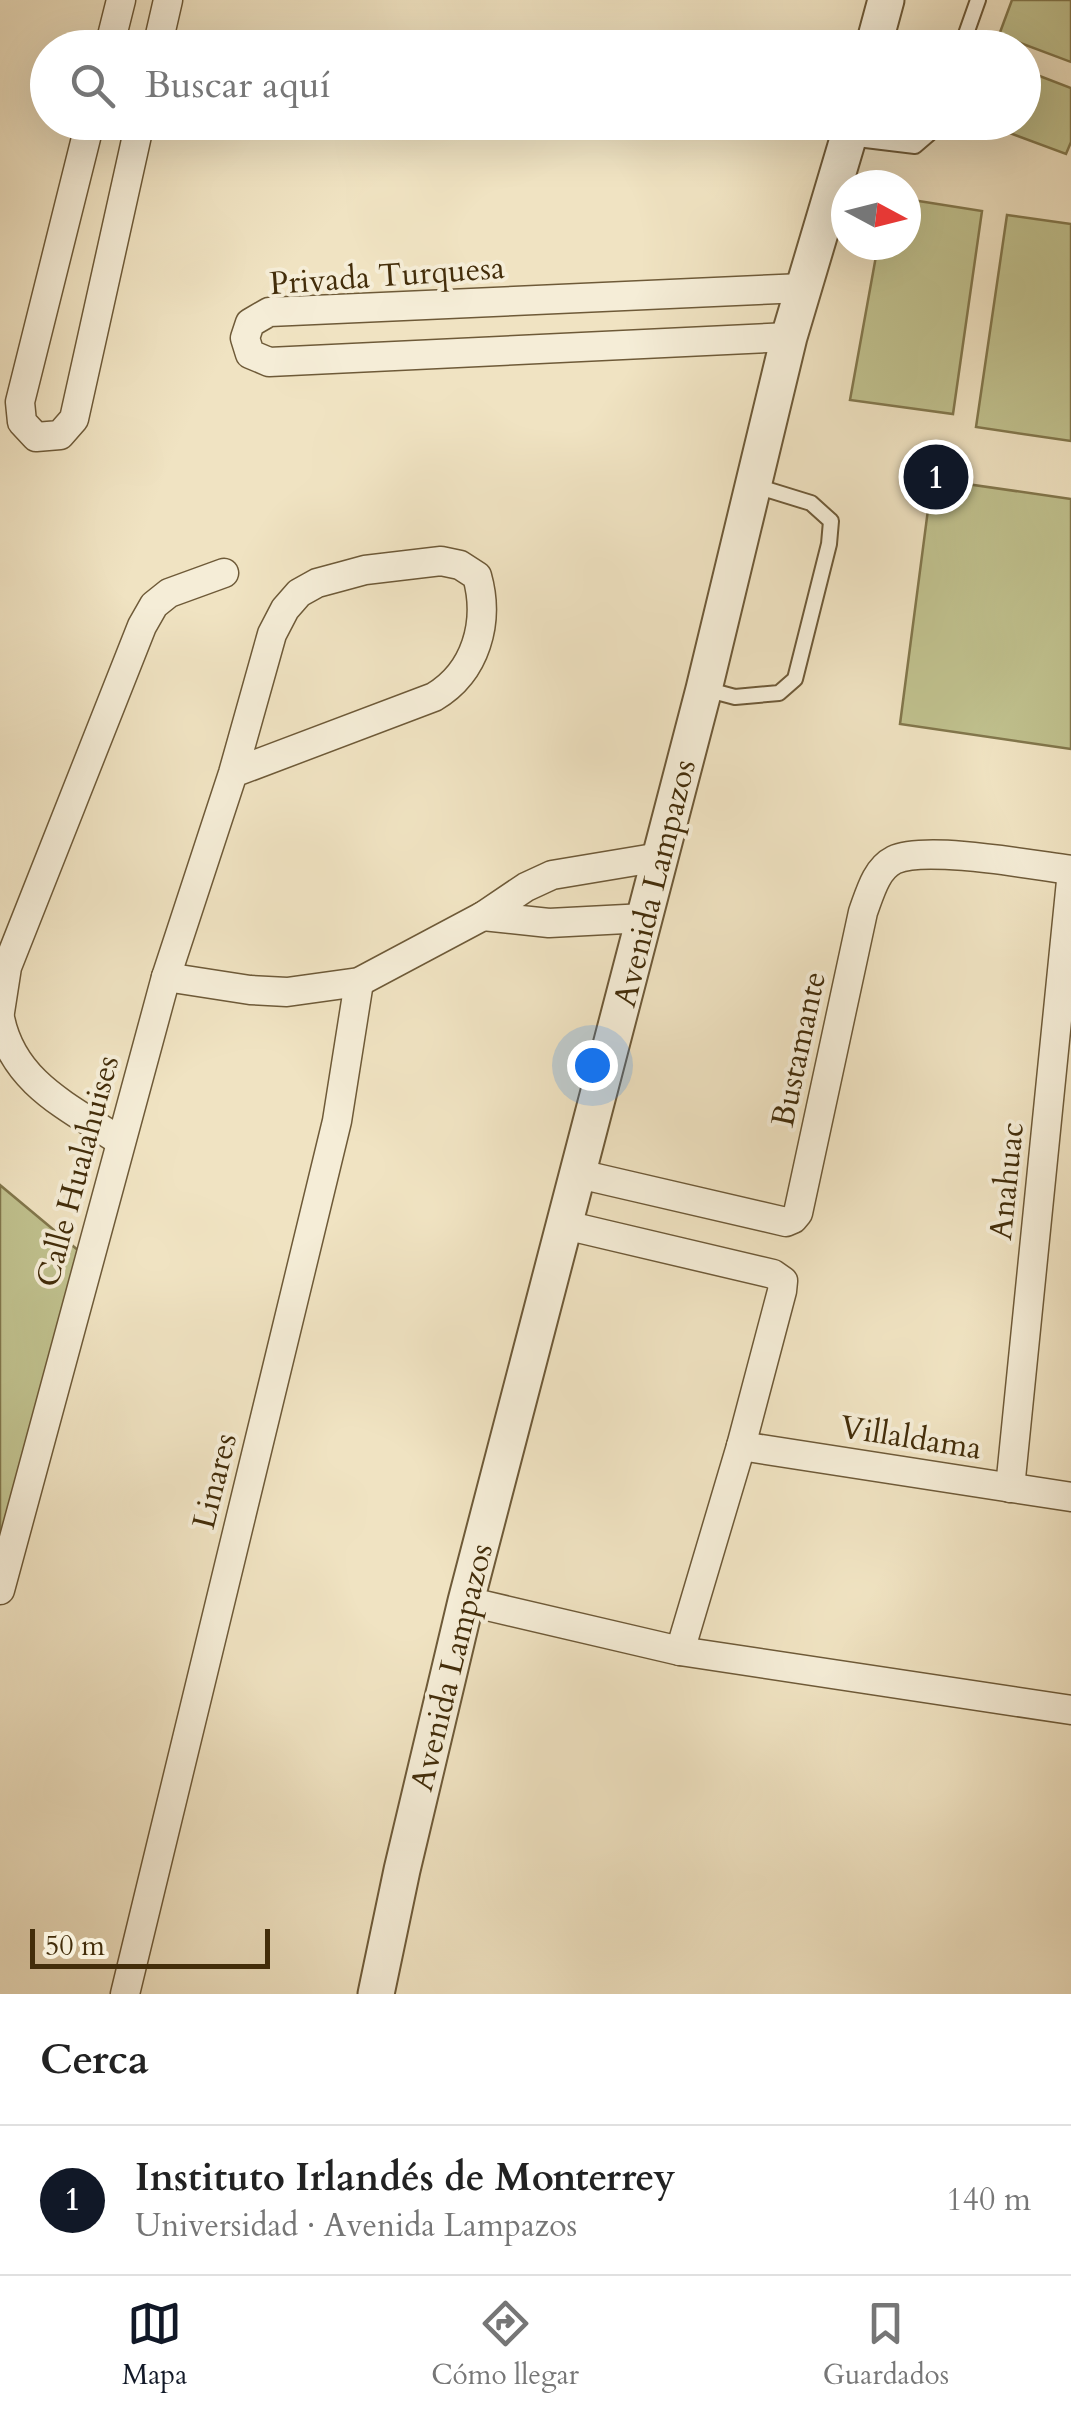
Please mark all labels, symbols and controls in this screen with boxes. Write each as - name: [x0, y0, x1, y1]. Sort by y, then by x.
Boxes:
- search box: [30, 30, 1041, 140]
- icon: search: [65, 58, 120, 113]
- text: Buscar aquí: [145, 59, 331, 111]
- north arrow: [831, 170, 921, 260]
- street label: Privada Turquesa: [268, 246, 506, 306]
- pin: 1: [904, 440, 968, 514]
- street label: Avenida Lampazos: [603, 755, 707, 1012]
- street label: Bustamante: [761, 968, 837, 1131]
- your location: [567, 1040, 618, 1091]
- street label: Calle Hualahuises: [26, 1051, 130, 1292]
- street label: Anahuac: [979, 1120, 1035, 1242]
- street label: Villaldama: [837, 1405, 985, 1471]
- street label: Linares: [182, 1429, 248, 1534]
- street label: Avenida Lampazos: [400, 1539, 504, 1796]
- scale bar: [30, 1924, 270, 1968]
- text: 50 m: [45, 1927, 105, 1965]
- text: Cerca: [40, 2031, 149, 2088]
- text: Instituto Irlandés de Monterrey: [135, 2152, 675, 2204]
- text: 1: [64, 2178, 81, 2222]
- text: 140 m: [946, 2178, 1031, 2222]
- text: Universidad · Avenida Lampazos: [135, 2204, 577, 2248]
- tab: Mapa: [122, 2296, 187, 2394]
- tab: Cómo llegar: [431, 2296, 579, 2394]
- tab: Guardados: [823, 2296, 949, 2394]

